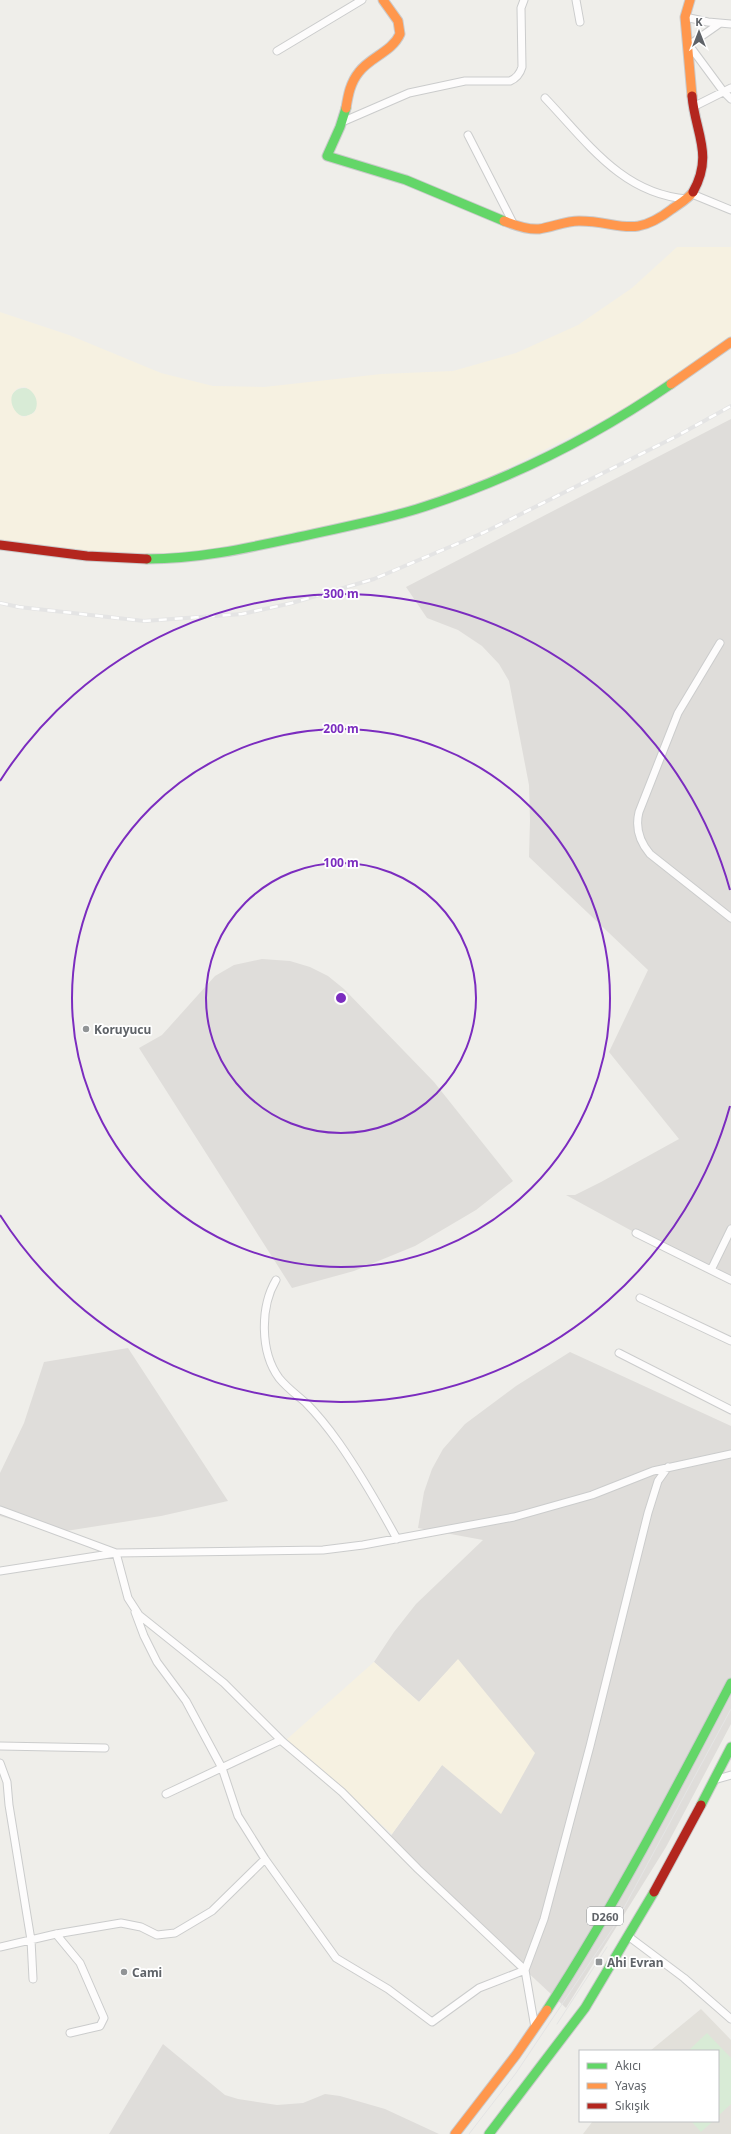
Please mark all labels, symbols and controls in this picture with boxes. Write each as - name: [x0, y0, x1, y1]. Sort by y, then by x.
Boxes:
- north arrow: [679, 12, 719, 52]
- text: K: [695, 14, 703, 29]
- text: 300 m: [323, 585, 359, 602]
- text: 200 m: [323, 720, 359, 737]
- text: 100 m: [323, 854, 359, 871]
- centre of rings: [334, 991, 348, 1005]
- place label: Koruyucu: [94, 1021, 151, 1038]
- marker: Koruyucu: [81, 1024, 91, 1034]
- road number: D260: [587, 1907, 623, 1925]
- place label: Ahi Evran: [607, 1954, 664, 1971]
- marker: Ahi Evran: [594, 1957, 604, 1967]
- place label: Cami: [132, 1964, 162, 1981]
- marker: Cami: [119, 1967, 129, 1977]
- legend: [579, 2050, 719, 2122]
- text: Akıcı: [615, 2057, 641, 2074]
- text: Yavaş: [615, 2077, 647, 2094]
- text: Sıkışık: [615, 2097, 650, 2114]

